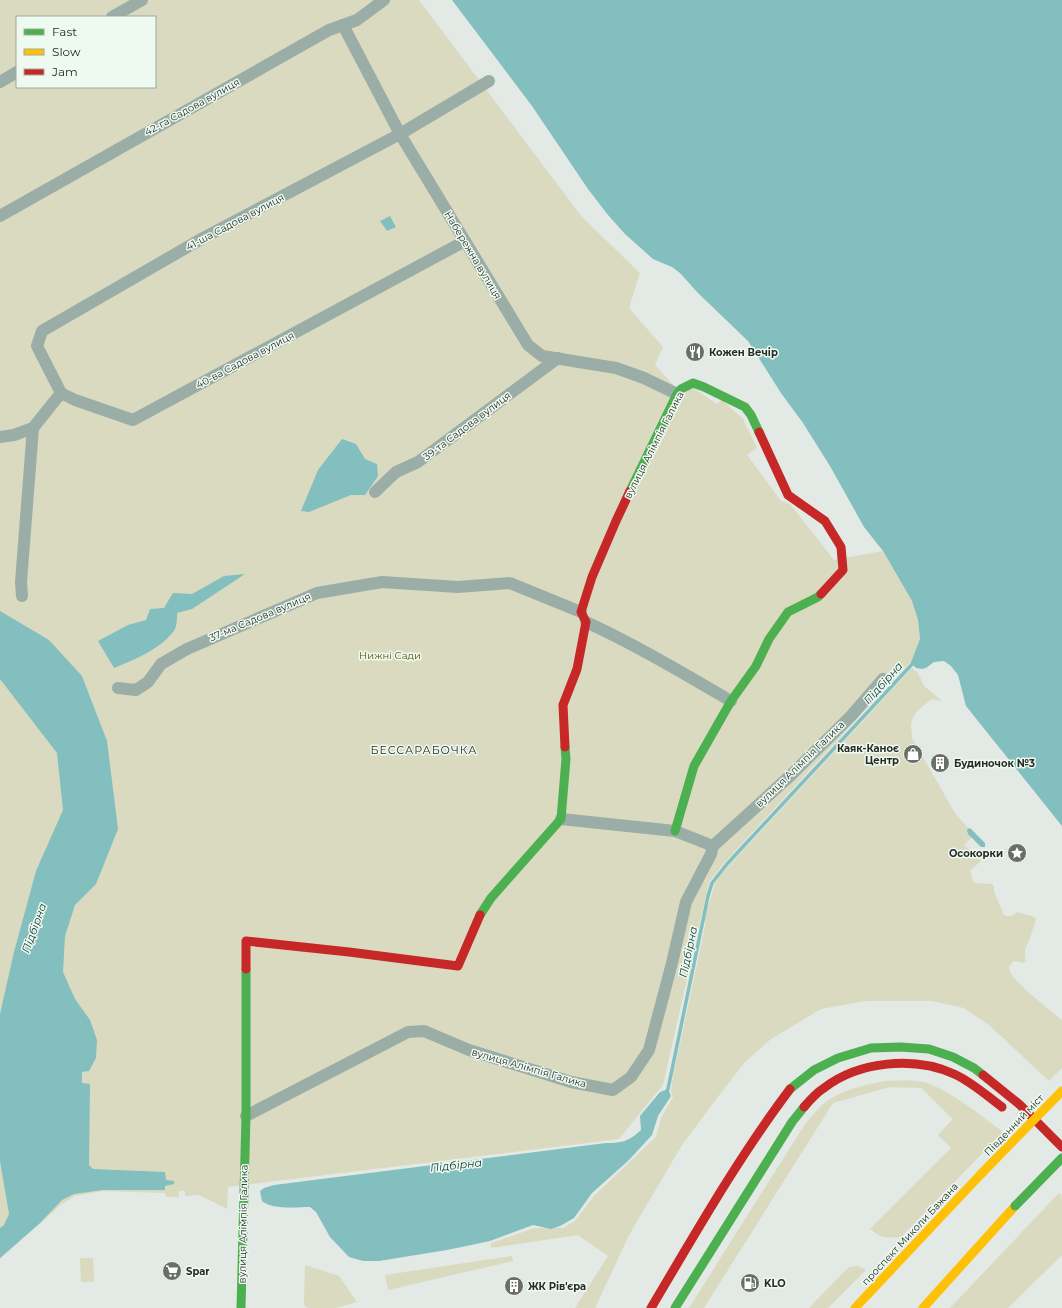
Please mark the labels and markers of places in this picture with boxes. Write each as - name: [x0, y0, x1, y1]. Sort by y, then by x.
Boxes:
- restaurant icon: Кожен Вечір: [684, 341, 706, 363]
- place label: Кожен Вечір: [709, 346, 778, 359]
- place label: Каяк-Каноє Центр: [837, 742, 899, 767]
- shop icon: Каяк-Каноє Центр: [902, 743, 924, 765]
- building icon: Будиночок №3: [929, 752, 951, 774]
- place label: Будиночок №3: [954, 757, 1035, 770]
- place icon: Осокорки: [1006, 842, 1028, 864]
- place label: Осокорки: [949, 847, 1003, 860]
- supermarket icon: Spar: [161, 1260, 183, 1282]
- place label: Spar: [186, 1265, 210, 1278]
- fuel station icon: KLO: [739, 1272, 761, 1294]
- building icon: ЖК Рів'єра: [503, 1275, 525, 1297]
- place label: KLO: [764, 1277, 786, 1290]
- place label: ЖК Рів'єра: [528, 1280, 586, 1293]

